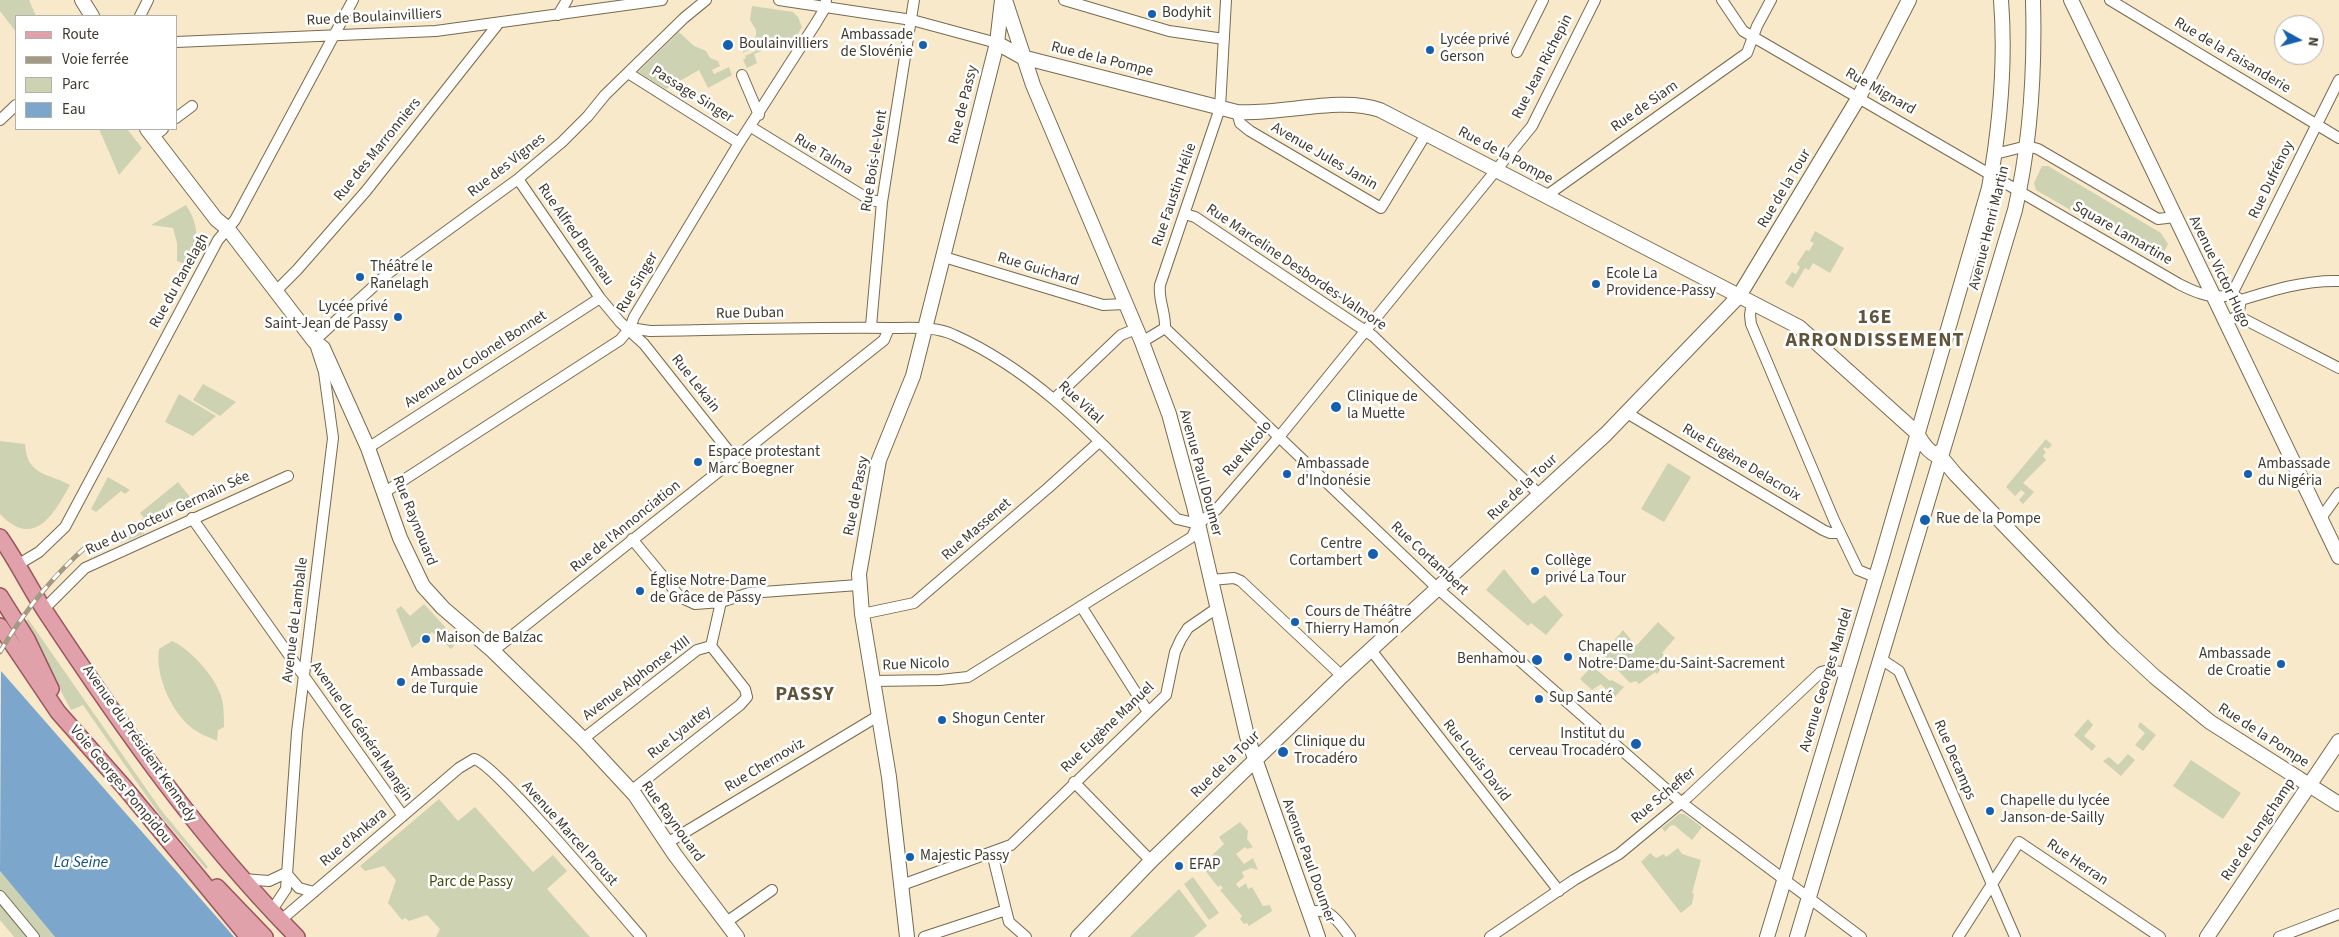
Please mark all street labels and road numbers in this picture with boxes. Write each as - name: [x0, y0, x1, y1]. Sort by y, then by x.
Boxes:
- street label: Rue de Boulainvilliers: [306, 5, 442, 31]
- street label: Rue Jean Richepin: [1509, 12, 1577, 122]
- street label: Rue de la Faisanderie: [2171, 14, 2293, 98]
- street label: Rue de la Pompe: [1049, 39, 1155, 81]
- street label: Passage Singer: [648, 63, 736, 127]
- street label: Rue de Passy: [945, 64, 983, 146]
- street label: Rue Mignard: [1842, 65, 1918, 119]
- street label: Rue de Siam: [1608, 77, 1682, 137]
- street label: Rue des Marronniers: [331, 95, 425, 205]
- street label: Rue Bois-le-Vent: [858, 109, 892, 213]
- street label: Avenue Jules Janin: [1268, 119, 1380, 195]
- street label: Rue de la Pompe: [1455, 123, 1555, 189]
- street label: Rue des Vignes: [465, 130, 549, 202]
- street label: Rue Talma: [790, 130, 856, 180]
- street label: Rue Dufrénoy: [2245, 138, 2299, 222]
- street label: Rue Faustin Hélie: [1149, 141, 1201, 249]
- street label: Rue de la Tour: [1754, 146, 1816, 232]
- street label: Avenue Henri Martin: [1966, 164, 2014, 292]
- street label: Rue Alfred Bruneau: [533, 180, 617, 290]
- street label: Square Lamartine: [2069, 198, 2175, 270]
- street label: Rue Marceline Desbordes-Valmore: [1202, 201, 1390, 335]
- street label: Avenue Victor Hugo: [2184, 213, 2254, 331]
- street label: Rue du Ranelagh: [147, 231, 213, 331]
- street label: Rue Singer: [613, 249, 663, 317]
- street label: Rue Guichard: [995, 249, 1081, 291]
- street label: Rue Duban: [716, 304, 784, 324]
- street label: Avenue du Colonel Bonnet: [402, 307, 550, 413]
- street label: Rue Lekain: [667, 352, 723, 416]
- street label: Rue Vital: [1054, 378, 1106, 428]
- street label: Avenue Paul Doumer: [1174, 408, 1226, 538]
- street label: Rue Nicolo: [1220, 417, 1276, 481]
- street label: Rue Eugène Delacroix: [1678, 420, 1804, 506]
- street label: Rue de la Tour: [1484, 451, 1562, 525]
- street label: Rue de Passy: [840, 455, 874, 537]
- street label: Rue du Docteur Germain Sée: [83, 468, 253, 560]
- street label: Rue Raynouard: [388, 473, 440, 569]
- street label: Rue de l'Annonciation: [567, 477, 685, 577]
- street label: Rue Massenet: [939, 495, 1015, 565]
- street label: Rue Cortambert: [1386, 518, 1472, 600]
- street label: Avenue de Lamballe: [279, 556, 313, 684]
- street label: Avenue Georges Mandel: [1797, 606, 1857, 754]
- street label: Avenue Alphonse XIII: [580, 633, 694, 725]
- street label: Rue Nicolo: [882, 655, 950, 675]
- street label: Avenue du Général Mangin: [306, 659, 416, 805]
- street label: Avenue du Président Kennedy: [78, 662, 200, 826]
- street label: Rue Eugène Manuel: [1058, 679, 1158, 777]
- street label: Rue de la Pompe: [2214, 700, 2312, 772]
- street label: Rue Lyautey: [645, 703, 715, 763]
- street label: Rue Louis David: [1438, 716, 1514, 806]
- street label: Rue Decamps: [1929, 717, 1979, 803]
- street label: Voie Georges Pompidou: [65, 722, 175, 848]
- street label: Rue de la Tour: [1188, 728, 1264, 802]
- street label: Rue Chernoviz: [722, 735, 808, 797]
- street label: Rue Scheffer: [1628, 764, 1700, 828]
- street label: Rue de Longchamp: [2218, 775, 2300, 885]
- street label: Avenue Marcel Proust: [517, 778, 621, 890]
- street label: Rue Raynouard: [637, 778, 707, 866]
- street label: Avenue Paul Doumer: [1277, 797, 1339, 925]
- street label: Rue d'Ankara: [317, 805, 391, 871]
- street label: Rue Herran: [2043, 836, 2111, 890]

